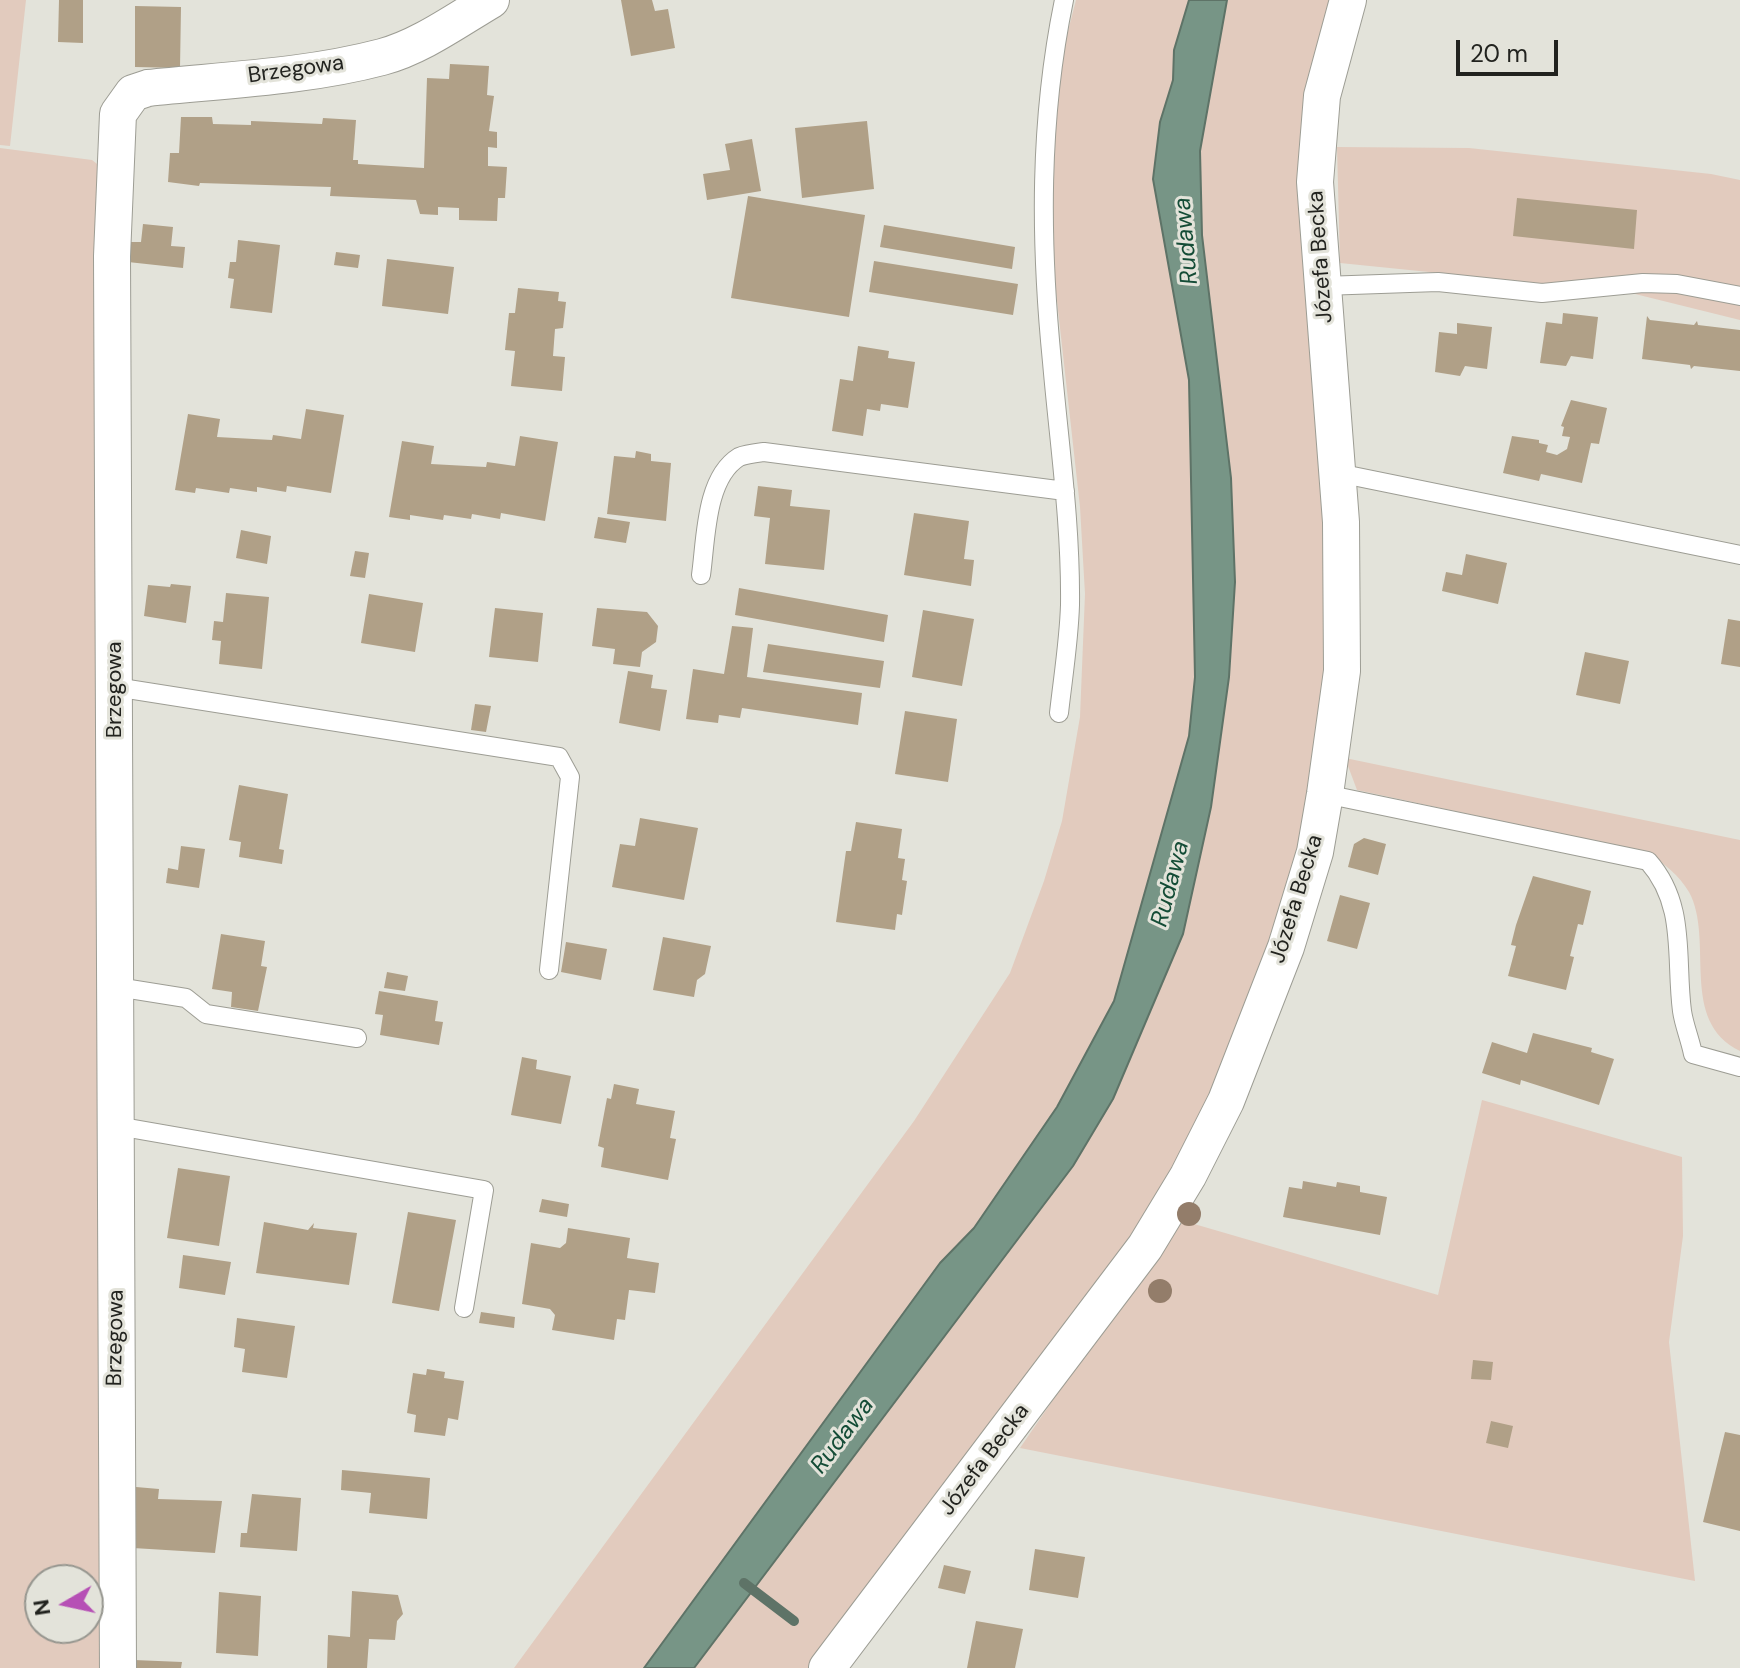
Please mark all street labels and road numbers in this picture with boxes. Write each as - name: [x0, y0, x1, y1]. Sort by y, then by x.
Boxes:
- street label: Brzegowa: [246, 50, 346, 90]
- street label: Józefa Becka: [1303, 190, 1339, 324]
- street label: Brzegowa: [102, 642, 128, 738]
- street label: Józefa Becka: [1265, 832, 1329, 966]
- street label: Brzegowa: [102, 1289, 130, 1387]
- street label: Józefa Becka: [934, 1399, 1036, 1521]

